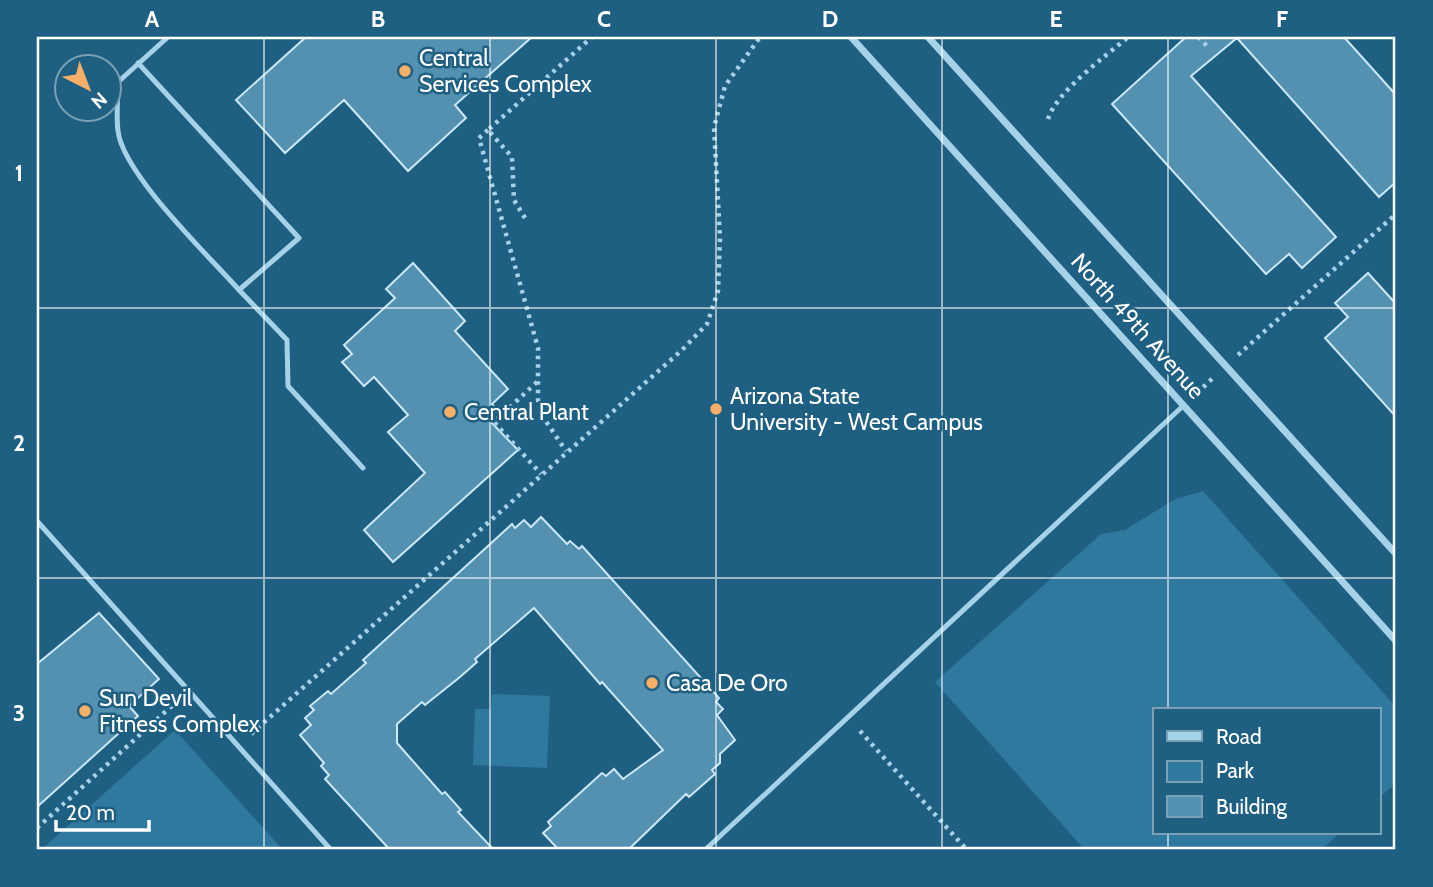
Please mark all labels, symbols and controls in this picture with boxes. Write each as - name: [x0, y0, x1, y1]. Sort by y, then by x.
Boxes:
- text: A: [145, 5, 160, 33]
- text: B: [371, 5, 385, 33]
- text: C: [597, 5, 611, 33]
- text: D: [822, 5, 838, 33]
- text: E: [1049, 5, 1063, 33]
- text: F: [1276, 5, 1288, 33]
- place label: Central Services Complex: [419, 44, 592, 98]
- north arrow: [52, 52, 122, 122]
- marker: Central Services Complex: [397, 63, 413, 79]
- text: N: [86, 87, 112, 113]
- text: 1: [15, 159, 23, 187]
- street label: North 49th Avenue: [1065, 248, 1211, 405]
- place label: Arizona State University - West Campus: [730, 382, 983, 436]
- place label: Central Plant: [464, 398, 589, 426]
- marker: Arizona State University - West Campus: [708, 401, 724, 417]
- marker: Central Plant: [442, 404, 458, 420]
- text: 2: [13, 429, 25, 457]
- place label: Casa De Oro: [666, 669, 788, 697]
- marker: Casa De Oro: [644, 675, 660, 691]
- place label: Sun Devil Fitness Complex: [99, 684, 260, 738]
- text: 3: [13, 699, 25, 727]
- marker: Sun Devil Fitness Complex: [77, 703, 93, 719]
- legend: [1153, 708, 1380, 834]
- text: Road: [1216, 724, 1262, 749]
- text: Park: [1216, 758, 1254, 783]
- scale bar: [56, 789, 149, 833]
- text: Building: [1216, 794, 1288, 819]
- text: 20 m: [66, 800, 115, 825]

